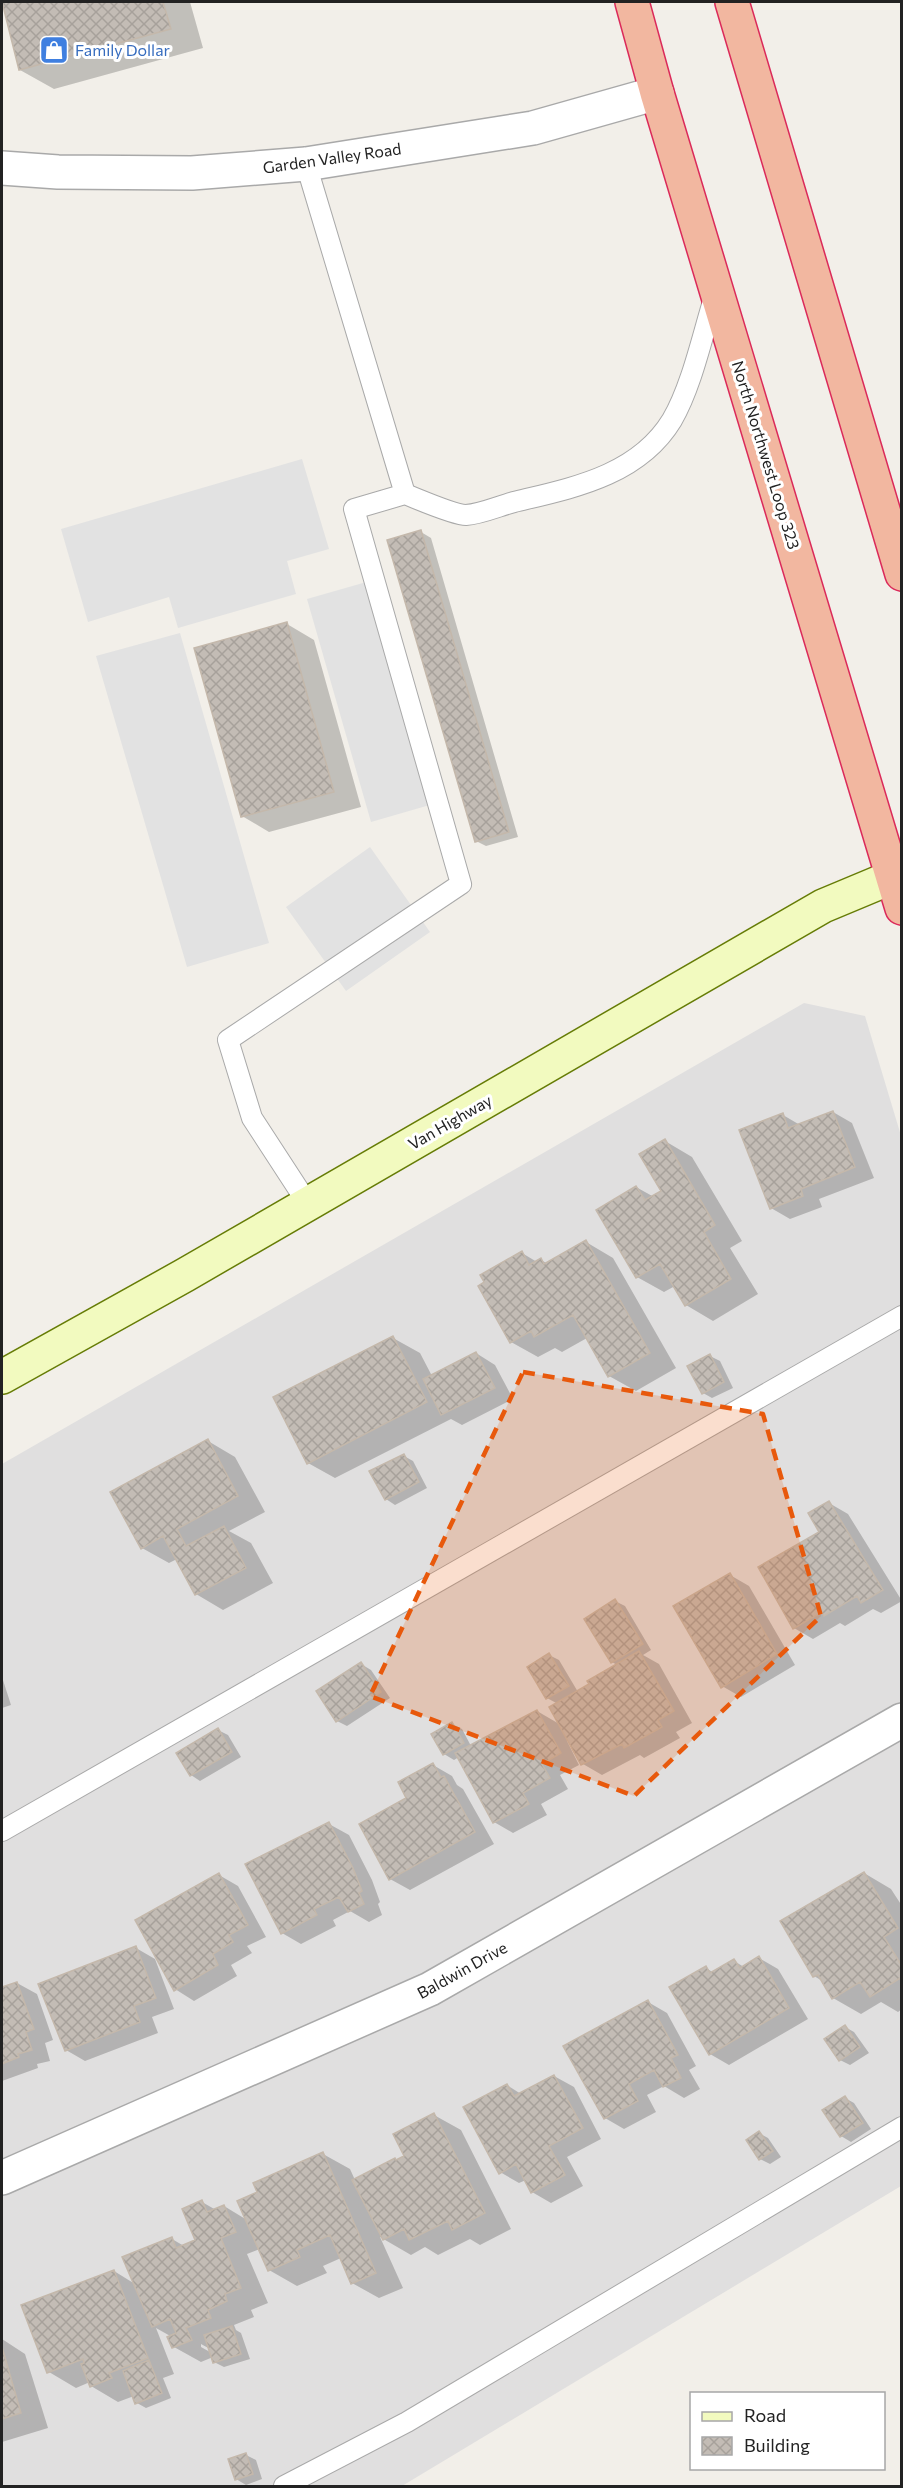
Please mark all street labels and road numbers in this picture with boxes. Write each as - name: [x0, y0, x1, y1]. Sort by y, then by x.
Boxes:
- street label: Garden Valley Road: [261, 138, 402, 177]
- street label: North Northwest Loop 323: [729, 358, 804, 551]
- street label: Van Highway: [404, 1090, 495, 1153]
- street label: Baldwin Drive: [414, 1937, 510, 2002]

